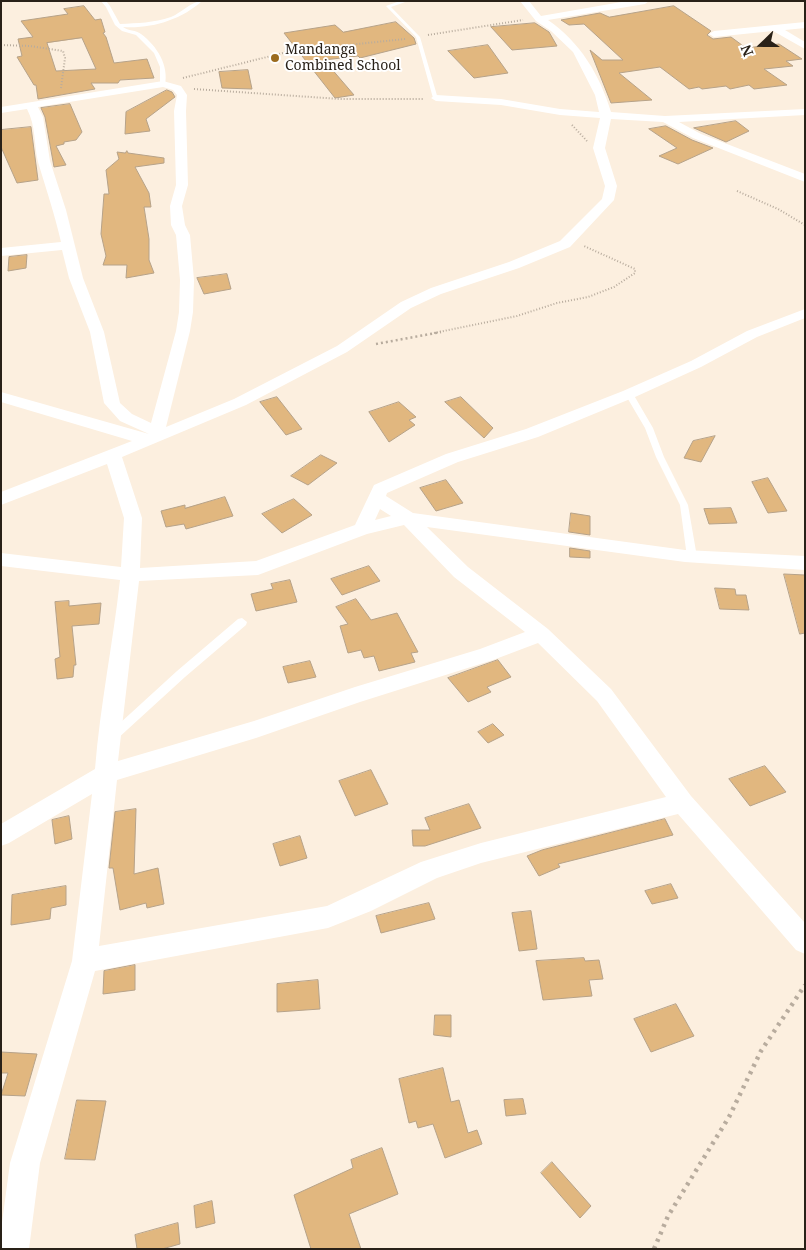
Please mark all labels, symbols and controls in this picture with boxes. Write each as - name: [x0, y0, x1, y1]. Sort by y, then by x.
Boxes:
- north arrow: [736, 20, 786, 70]
- place label: Mandanga Combined School: [285, 42, 401, 74]
- text: N: [736, 42, 758, 59]
- marker: Mandanga Combined School: [269, 52, 281, 64]

